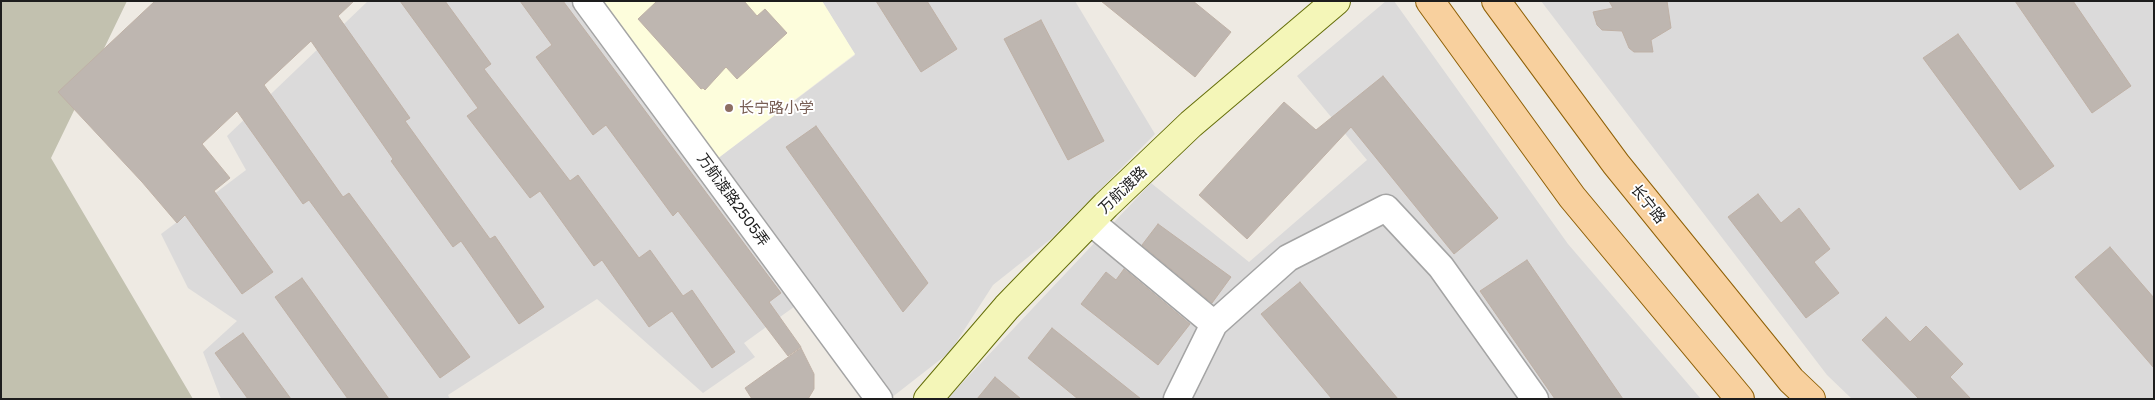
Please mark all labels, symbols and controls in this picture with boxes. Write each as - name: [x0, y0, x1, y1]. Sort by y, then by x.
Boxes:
- place label: 长宁路小学: [739, 99, 814, 117]
- marker: 长宁路小学: [723, 102, 735, 114]
- street label: 万航渡路2505弄: [693, 150, 773, 250]
- street label: 万航渡路: [1095, 163, 1151, 217]
- street label: 长宁路: [1627, 181, 1669, 227]

